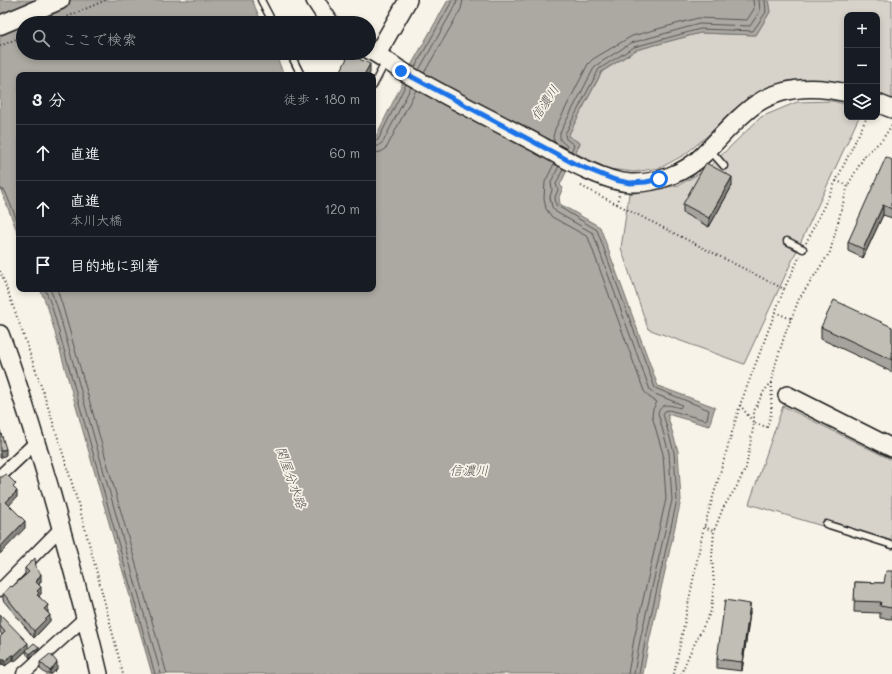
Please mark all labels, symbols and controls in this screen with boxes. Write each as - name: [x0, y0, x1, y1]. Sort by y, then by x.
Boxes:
- map controls: [844, 12, 880, 120]
- button: +: [844, 12, 880, 48]
- search box: [16, 16, 376, 60]
- icon: search: [30, 27, 52, 49]
- text: ここで検索: [62, 29, 137, 49]
- button: −: [844, 48, 880, 84]
- route end: [392, 62, 410, 80]
- water label: 信濃川: [526, 81, 562, 123]
- button: layers: [844, 84, 880, 120]
- text: 3 分: [32, 88, 65, 110]
- text: 徒歩 · 180 m: [284, 90, 360, 107]
- icon: ahead: [32, 142, 54, 164]
- text: 直進: [70, 143, 100, 163]
- text: 60 m: [330, 144, 360, 161]
- route start: [650, 170, 668, 188]
- text: 直進: [70, 190, 100, 210]
- icon: ahead: [32, 198, 54, 220]
- text: 120 m: [324, 200, 360, 217]
- text: 本川大橋: [70, 211, 122, 228]
- icon: arrive: [32, 254, 54, 276]
- text: 目的地に到着: [70, 255, 160, 275]
- water label: 関屋分水路: [273, 444, 311, 511]
- water label: 信濃川: [449, 461, 489, 478]

